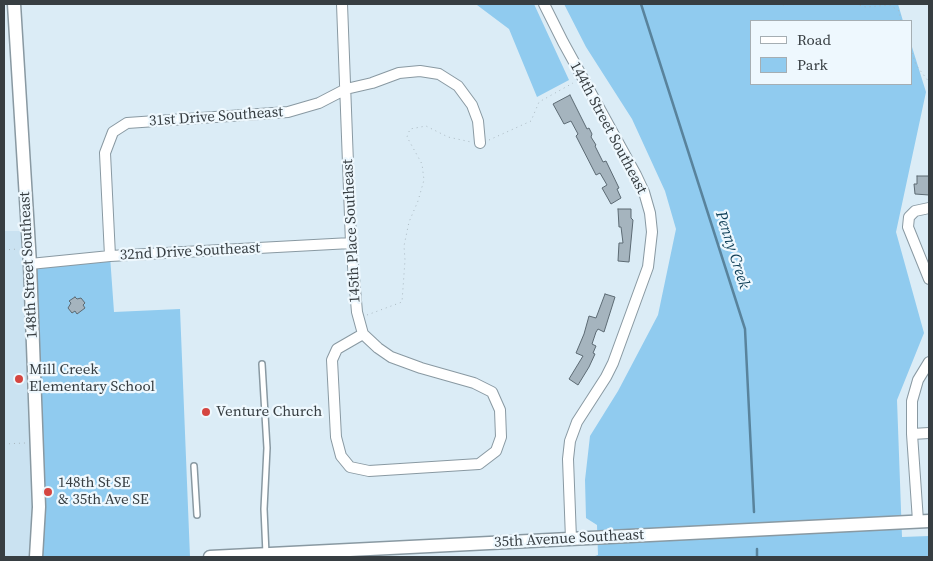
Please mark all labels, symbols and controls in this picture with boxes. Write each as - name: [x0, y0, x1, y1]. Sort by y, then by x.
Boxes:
- legend: [750, 20, 913, 85]
- text: Road: [797, 29, 831, 50]
- text: Park: [797, 54, 828, 75]
- street label: 144th Street Southeast: [566, 59, 650, 197]
- street label: 31st Drive Southeast: [148, 103, 284, 131]
- street label: 145th Place Southeast: [339, 159, 365, 303]
- street label: 148th Street Southeast: [16, 191, 42, 339]
- water label: Penny Creek: [710, 209, 754, 291]
- street label: 32nd Drive Southeast: [119, 239, 261, 265]
- place label: Mill Creek Elementary School: [29, 361, 155, 396]
- marker: Mill Creek Elementary School: [13, 373, 25, 385]
- place label: Venture Church: [216, 403, 322, 421]
- marker: Venture Church: [200, 406, 212, 418]
- place label: 148th St SE & 35th Ave SE: [58, 474, 149, 509]
- marker: 148th St SE & 35th Ave SE: [42, 486, 54, 498]
- street label: 35th Avenue Southeast: [494, 526, 644, 552]

